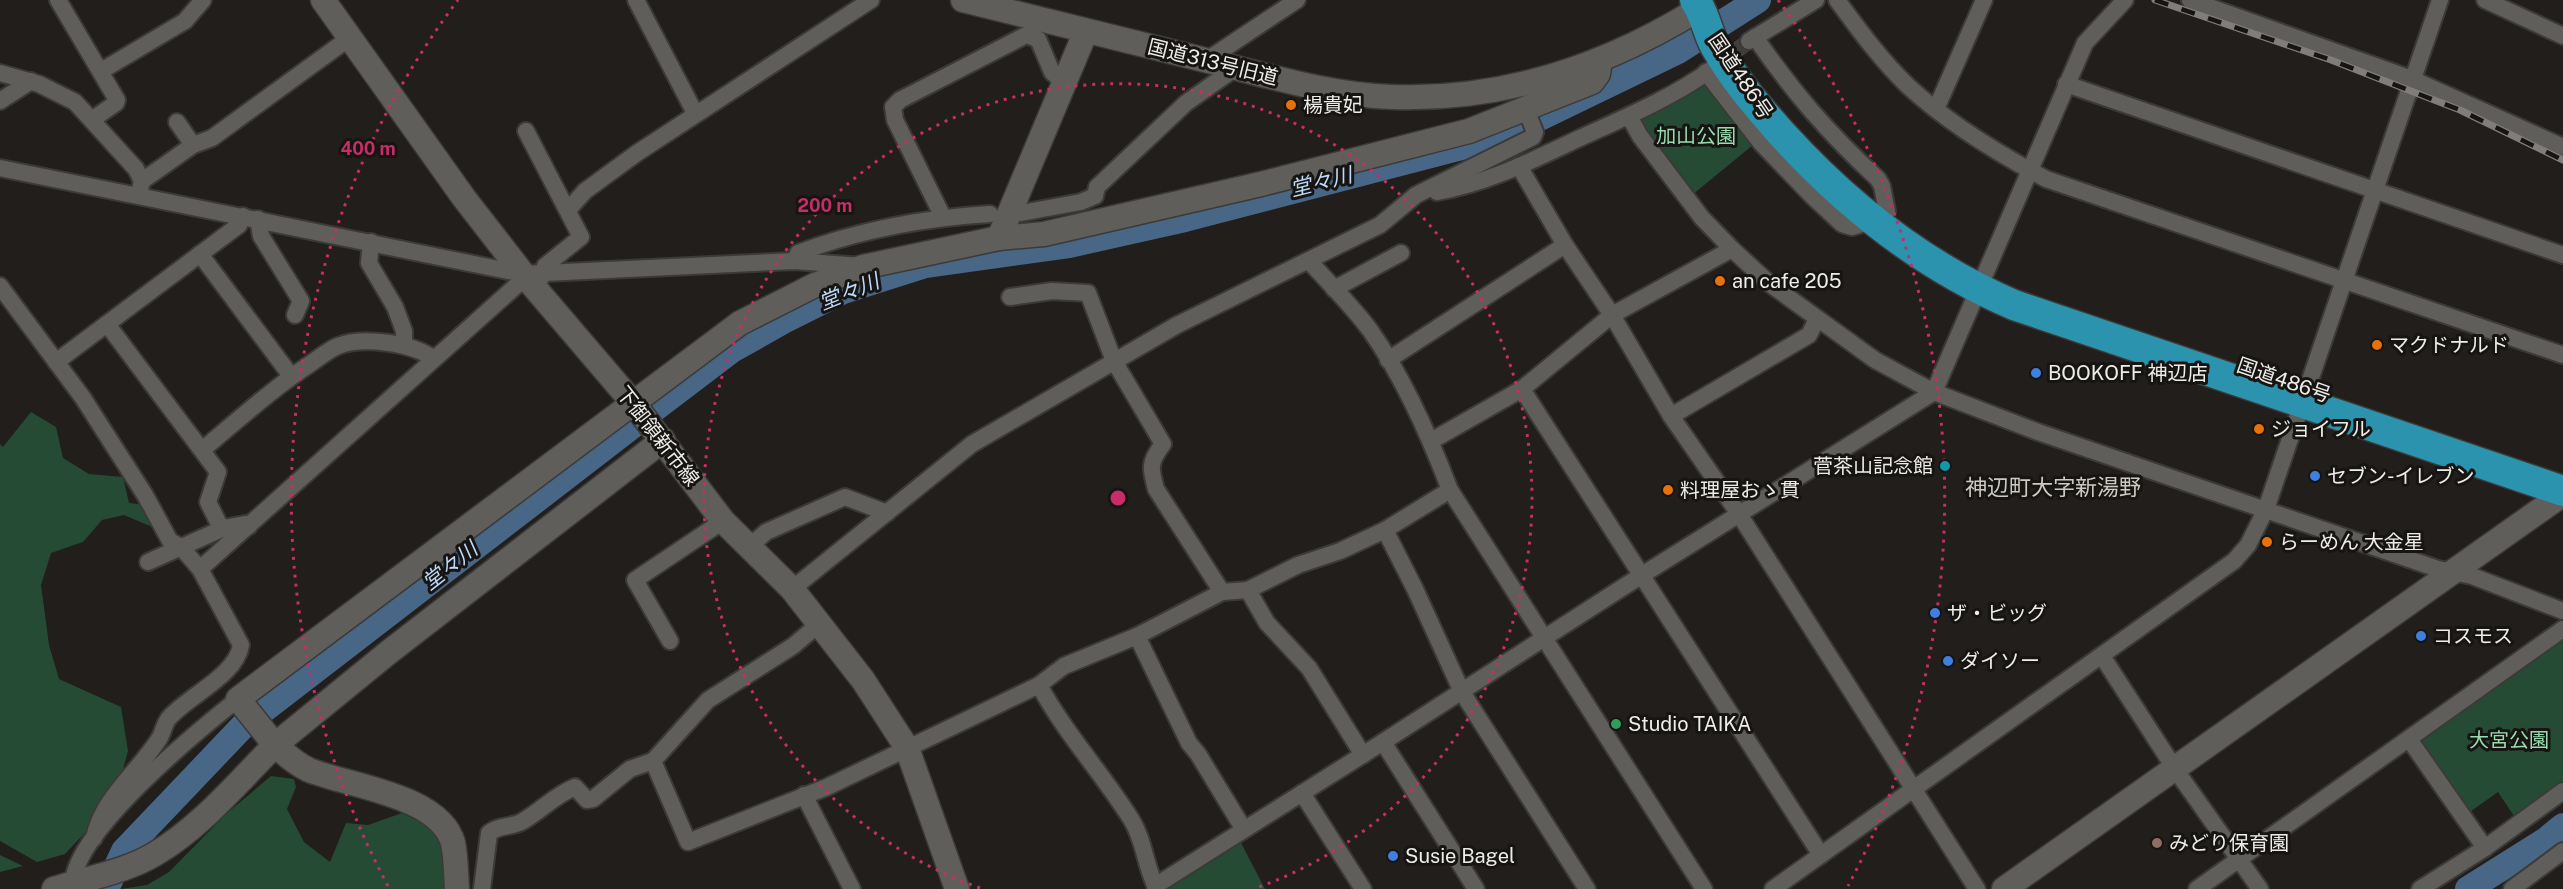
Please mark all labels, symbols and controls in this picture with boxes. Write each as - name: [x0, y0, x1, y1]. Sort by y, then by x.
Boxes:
- street label: 国道486号: [1704, 29, 1778, 123]
- street label: 国道313号旧道: [1145, 34, 1281, 90]
- place label: 楊貴妃: [1303, 93, 1363, 117]
- marker: 楊貴妃: [1284, 98, 1298, 112]
- park label: 加山公園: [1656, 124, 1736, 148]
- text: 400 m: [340, 138, 396, 159]
- water label: 堂々川: [1287, 161, 1356, 201]
- text: 200 m: [798, 195, 852, 216]
- water label: 堂々川: [815, 267, 885, 315]
- place label: an cafe 205: [1732, 269, 1842, 293]
- marker: an cafe 205: [1713, 274, 1727, 288]
- place label: マクドナルド: [2389, 333, 2509, 357]
- marker: マクドナルド: [2370, 338, 2384, 352]
- street label: 国道486号: [2234, 353, 2334, 407]
- place label: BOOKOFF 神辺店: [2048, 361, 2208, 385]
- marker: BOOKOFF 神辺店: [2029, 366, 2043, 380]
- street label: 下御領新市線: [612, 381, 704, 491]
- place label: ジョイフル: [2271, 417, 2371, 441]
- marker: ジョイフル: [2252, 422, 2266, 436]
- place label: 菅茶山記念館: [1813, 454, 1933, 478]
- marker: 菅茶山記念館: [1938, 459, 1952, 473]
- place label: セブン-イレブン: [2327, 464, 2475, 488]
- marker: セブン-イレブン: [2308, 469, 2322, 483]
- district label: 神辺町大字新湯野: [1965, 474, 2141, 500]
- place label: 料理屋おゝ貫: [1680, 478, 1800, 502]
- marker: 料理屋おゝ貫: [1661, 483, 1675, 497]
- centre of rings: [1108, 488, 1128, 508]
- place label: らーめん 大金星: [2279, 530, 2424, 554]
- water label: 堂々川: [417, 535, 484, 595]
- marker: らーめん 大金星: [2260, 535, 2274, 549]
- place label: ザ・ビッグ: [1947, 601, 2047, 625]
- marker: ザ・ビッグ: [1928, 606, 1942, 620]
- place label: コスモス: [2433, 624, 2513, 648]
- marker: コスモス: [2414, 629, 2428, 643]
- place label: ダイソー: [1960, 649, 2040, 673]
- marker: ダイソー: [1941, 654, 1955, 668]
- place label: Studio TAIKA: [1628, 712, 1751, 736]
- marker: Studio TAIKA: [1609, 717, 1623, 731]
- park label: 大宮公園: [2469, 728, 2549, 752]
- place label: みどり保育園: [2169, 831, 2289, 855]
- marker: みどり保育園: [2150, 836, 2164, 850]
- place label: Susie Bagel: [1405, 844, 1515, 868]
- marker: Susie Bagel: [1386, 849, 1400, 863]

